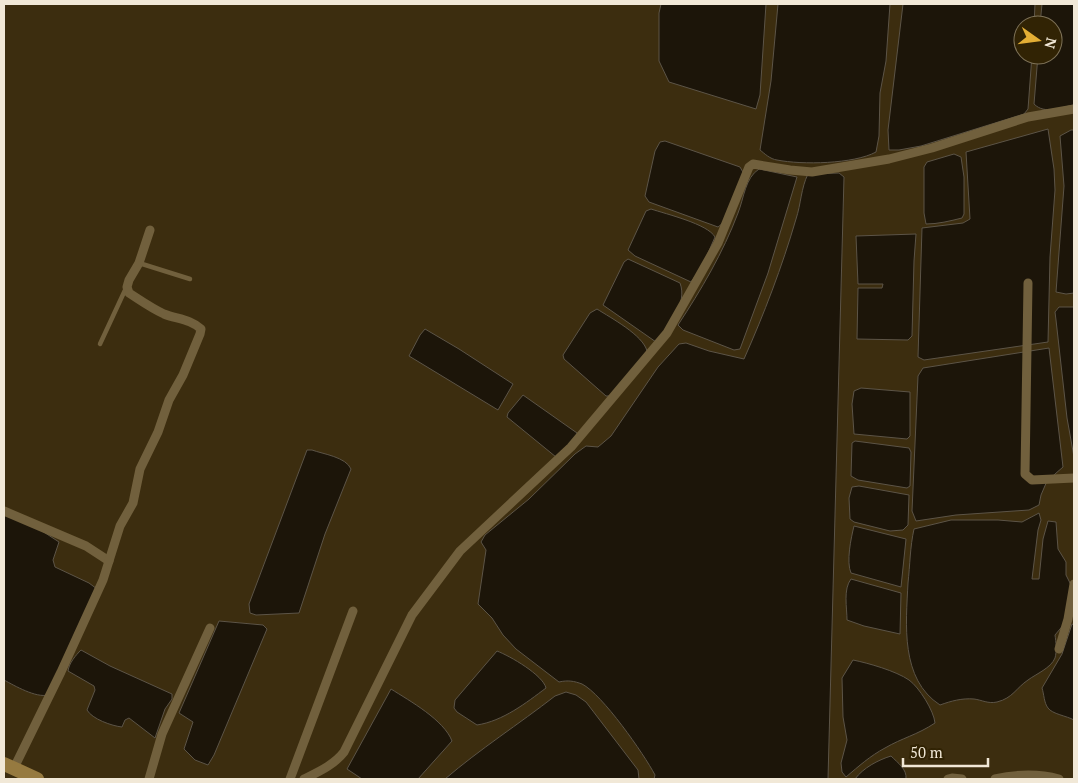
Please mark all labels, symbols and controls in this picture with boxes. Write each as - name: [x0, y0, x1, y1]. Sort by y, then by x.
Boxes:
- north arrow: [1013, 15, 1063, 65]
- text: N: [1041, 36, 1062, 51]
- scale bar: [903, 736, 988, 768]
- text: 50 m: [910, 742, 943, 762]

